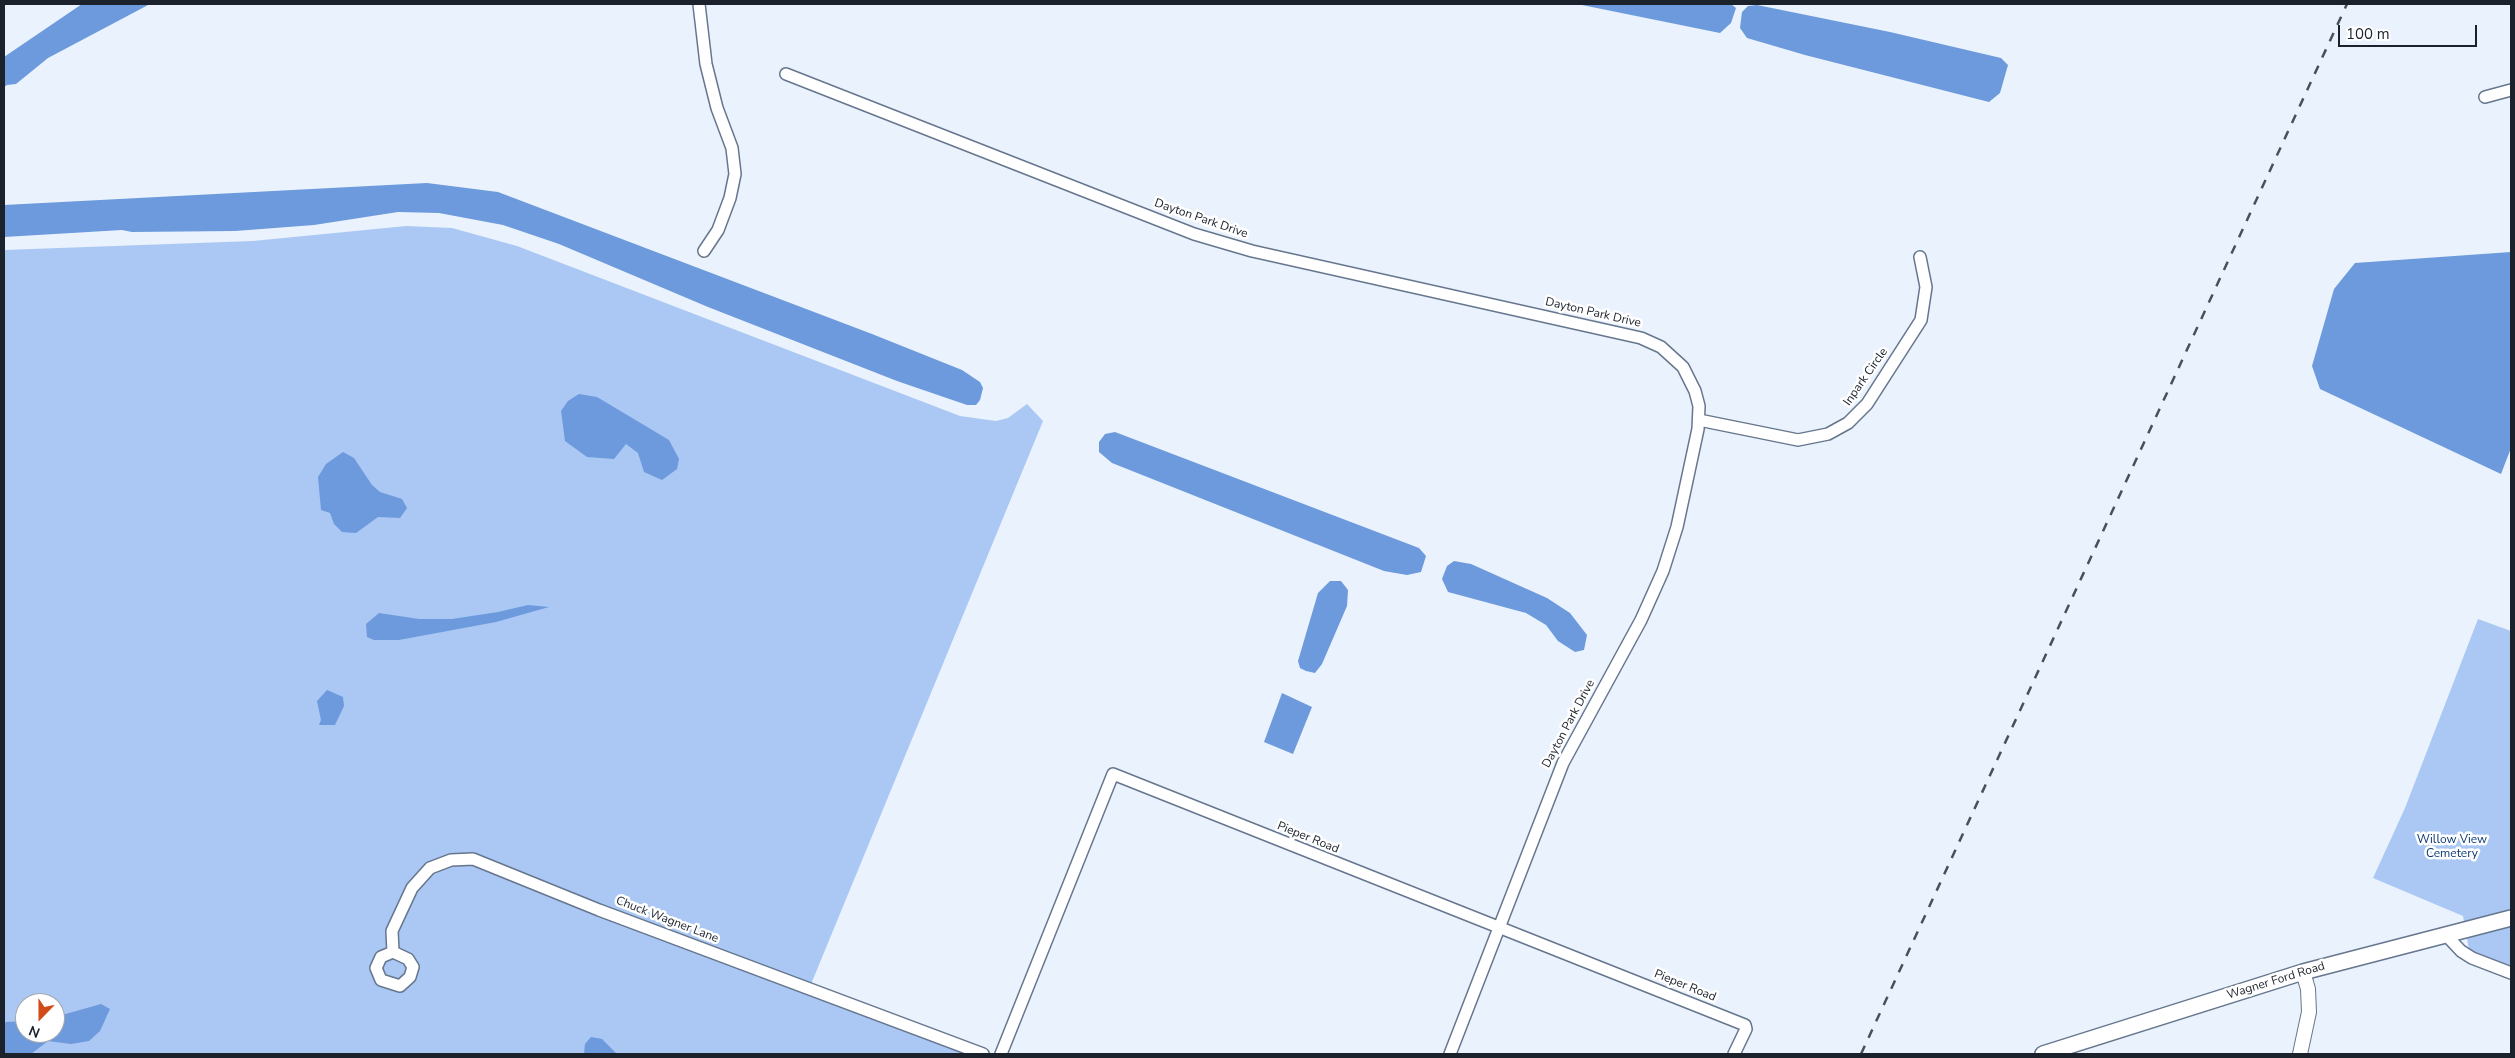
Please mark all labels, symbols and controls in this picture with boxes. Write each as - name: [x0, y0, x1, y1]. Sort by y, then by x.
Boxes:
- scale bar: [2340, 15, 2479, 47]
- text: 100 m: [2346, 24, 2390, 44]
- street label: Dayton Park Drive: [1152, 196, 1250, 242]
- street label: Dayton Park Drive: [1544, 295, 1642, 331]
- street label: Inpark Circle: [1841, 345, 1891, 409]
- street label: Dayton Park Drive: [1540, 677, 1598, 771]
- street label: Pieper Road: [1275, 819, 1341, 857]
- park label: Willow View Cemetery: [2417, 833, 2487, 861]
- street label: Chuck Wagner Lane: [614, 894, 720, 946]
- street label: Wagner Ford Road: [2225, 959, 2327, 1003]
- street label: Pieper Road: [1652, 967, 1718, 1005]
- north arrow: [15, 993, 65, 1043]
- text: N: [26, 1021, 43, 1042]

